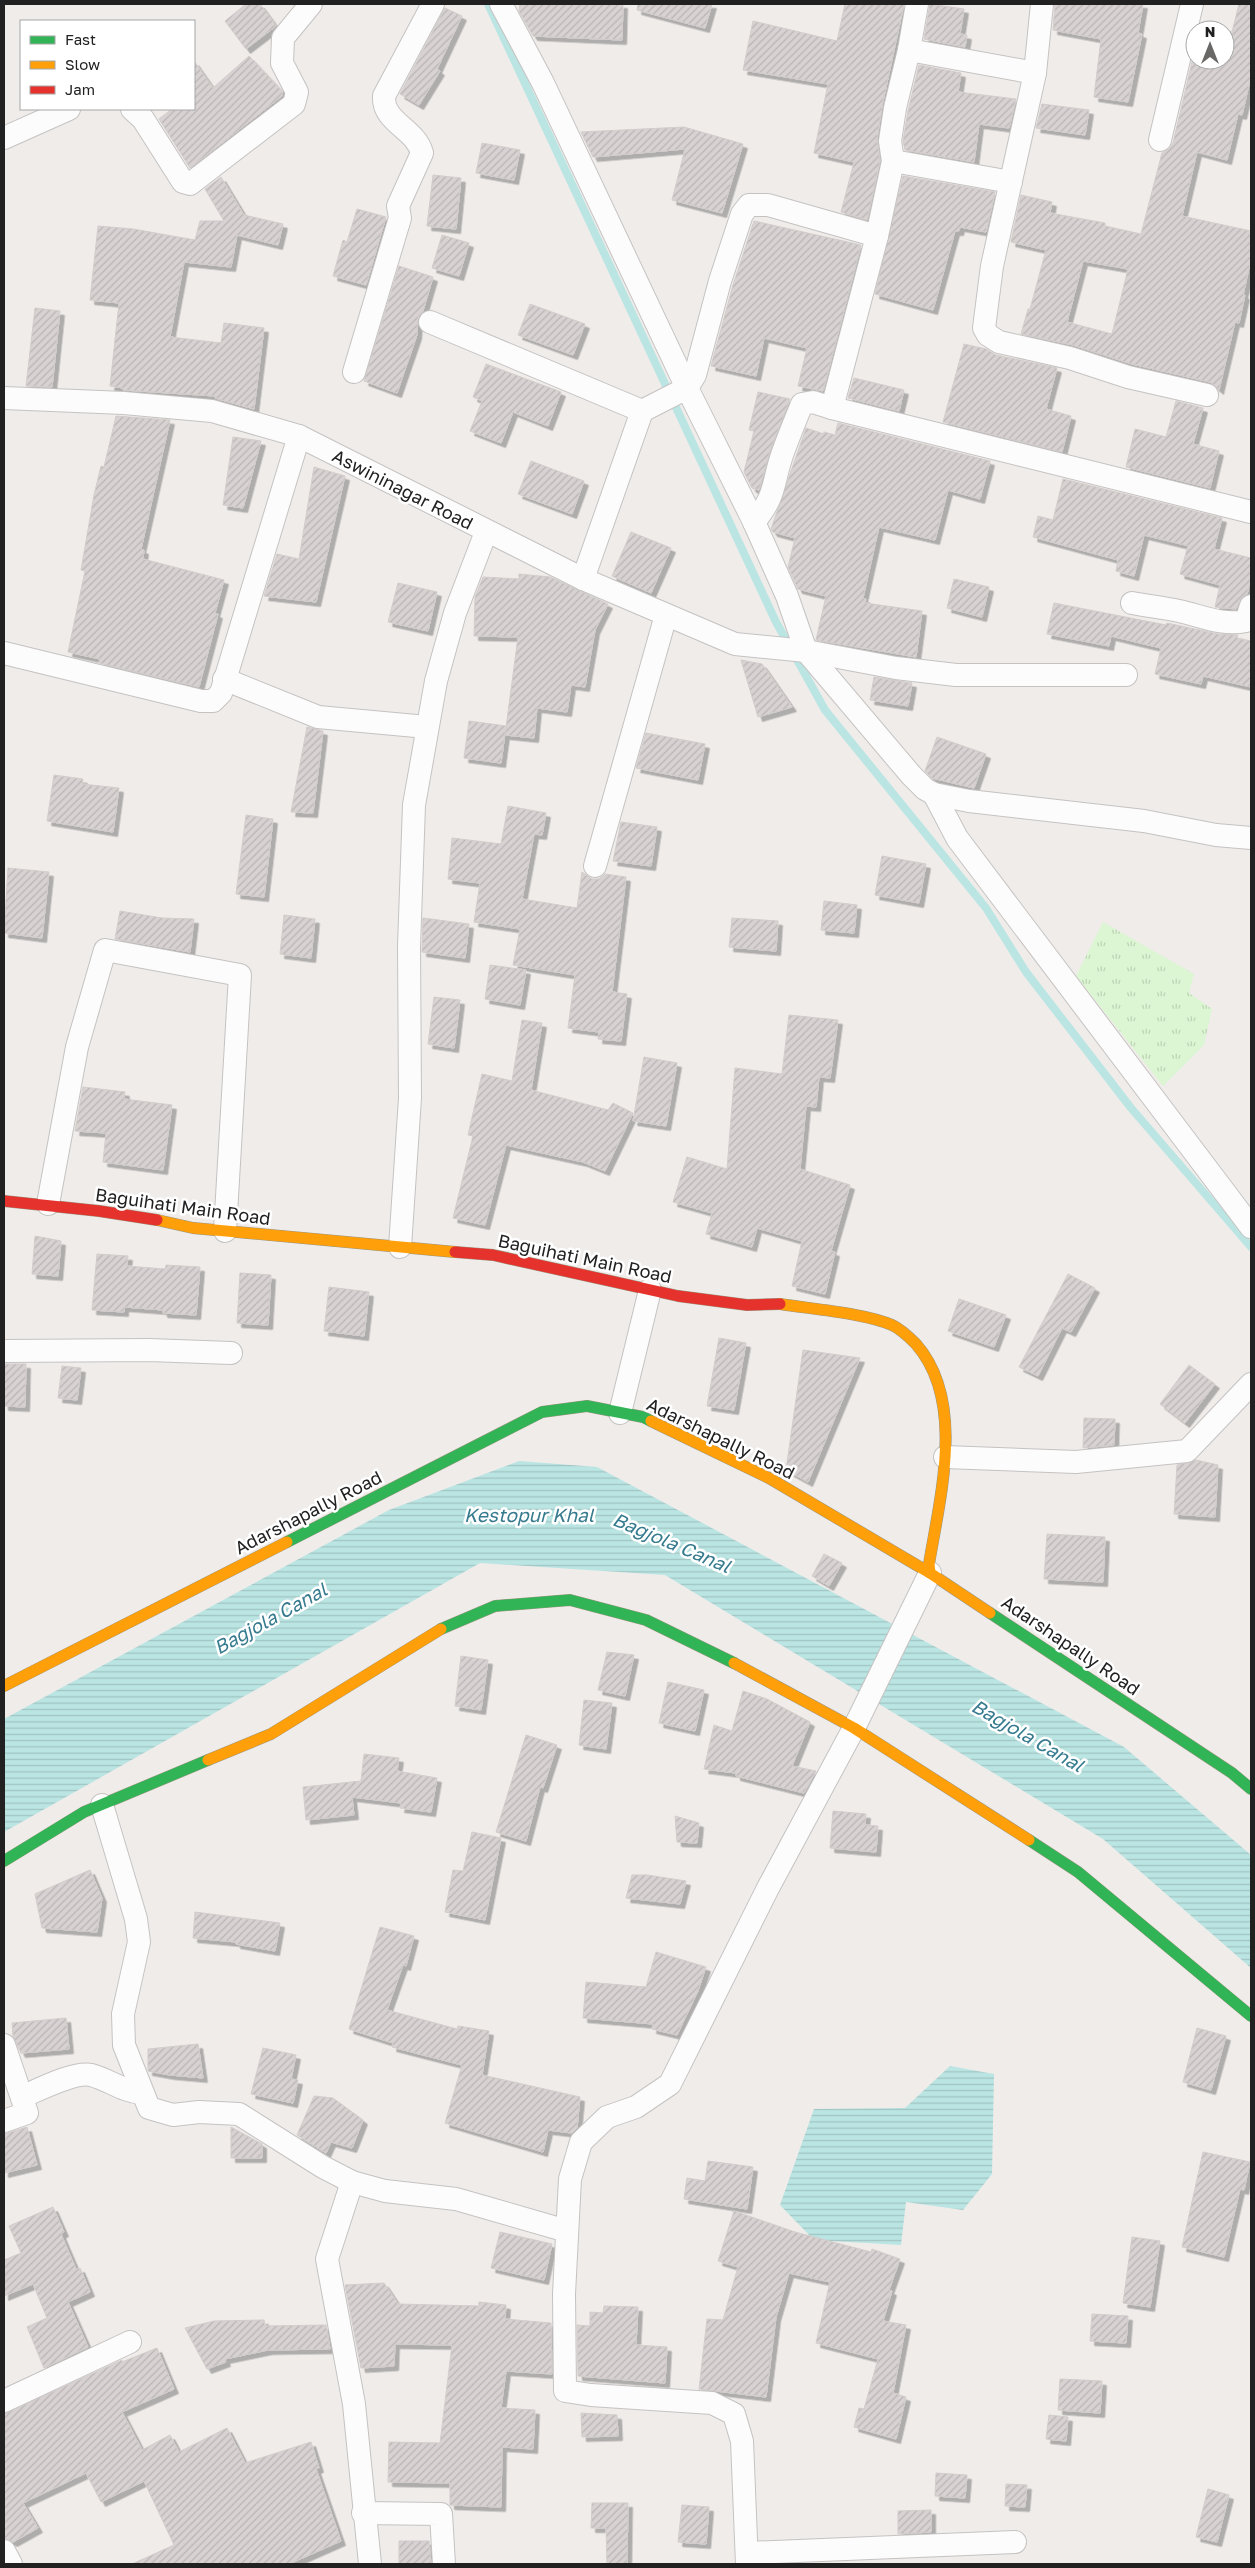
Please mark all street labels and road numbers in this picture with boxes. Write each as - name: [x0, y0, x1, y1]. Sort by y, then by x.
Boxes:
- street label: Aswininagar Road: [329, 444, 477, 534]
- street label: Baguihati Main Road: [94, 1183, 272, 1229]
- street label: Baguihati Main Road: [496, 1229, 674, 1287]
- street label: Adarshapally Road: [643, 1393, 799, 1483]
- street label: Adarshapally Road: [231, 1465, 385, 1559]
- street label: Adarshapally Road: [998, 1591, 1144, 1699]

